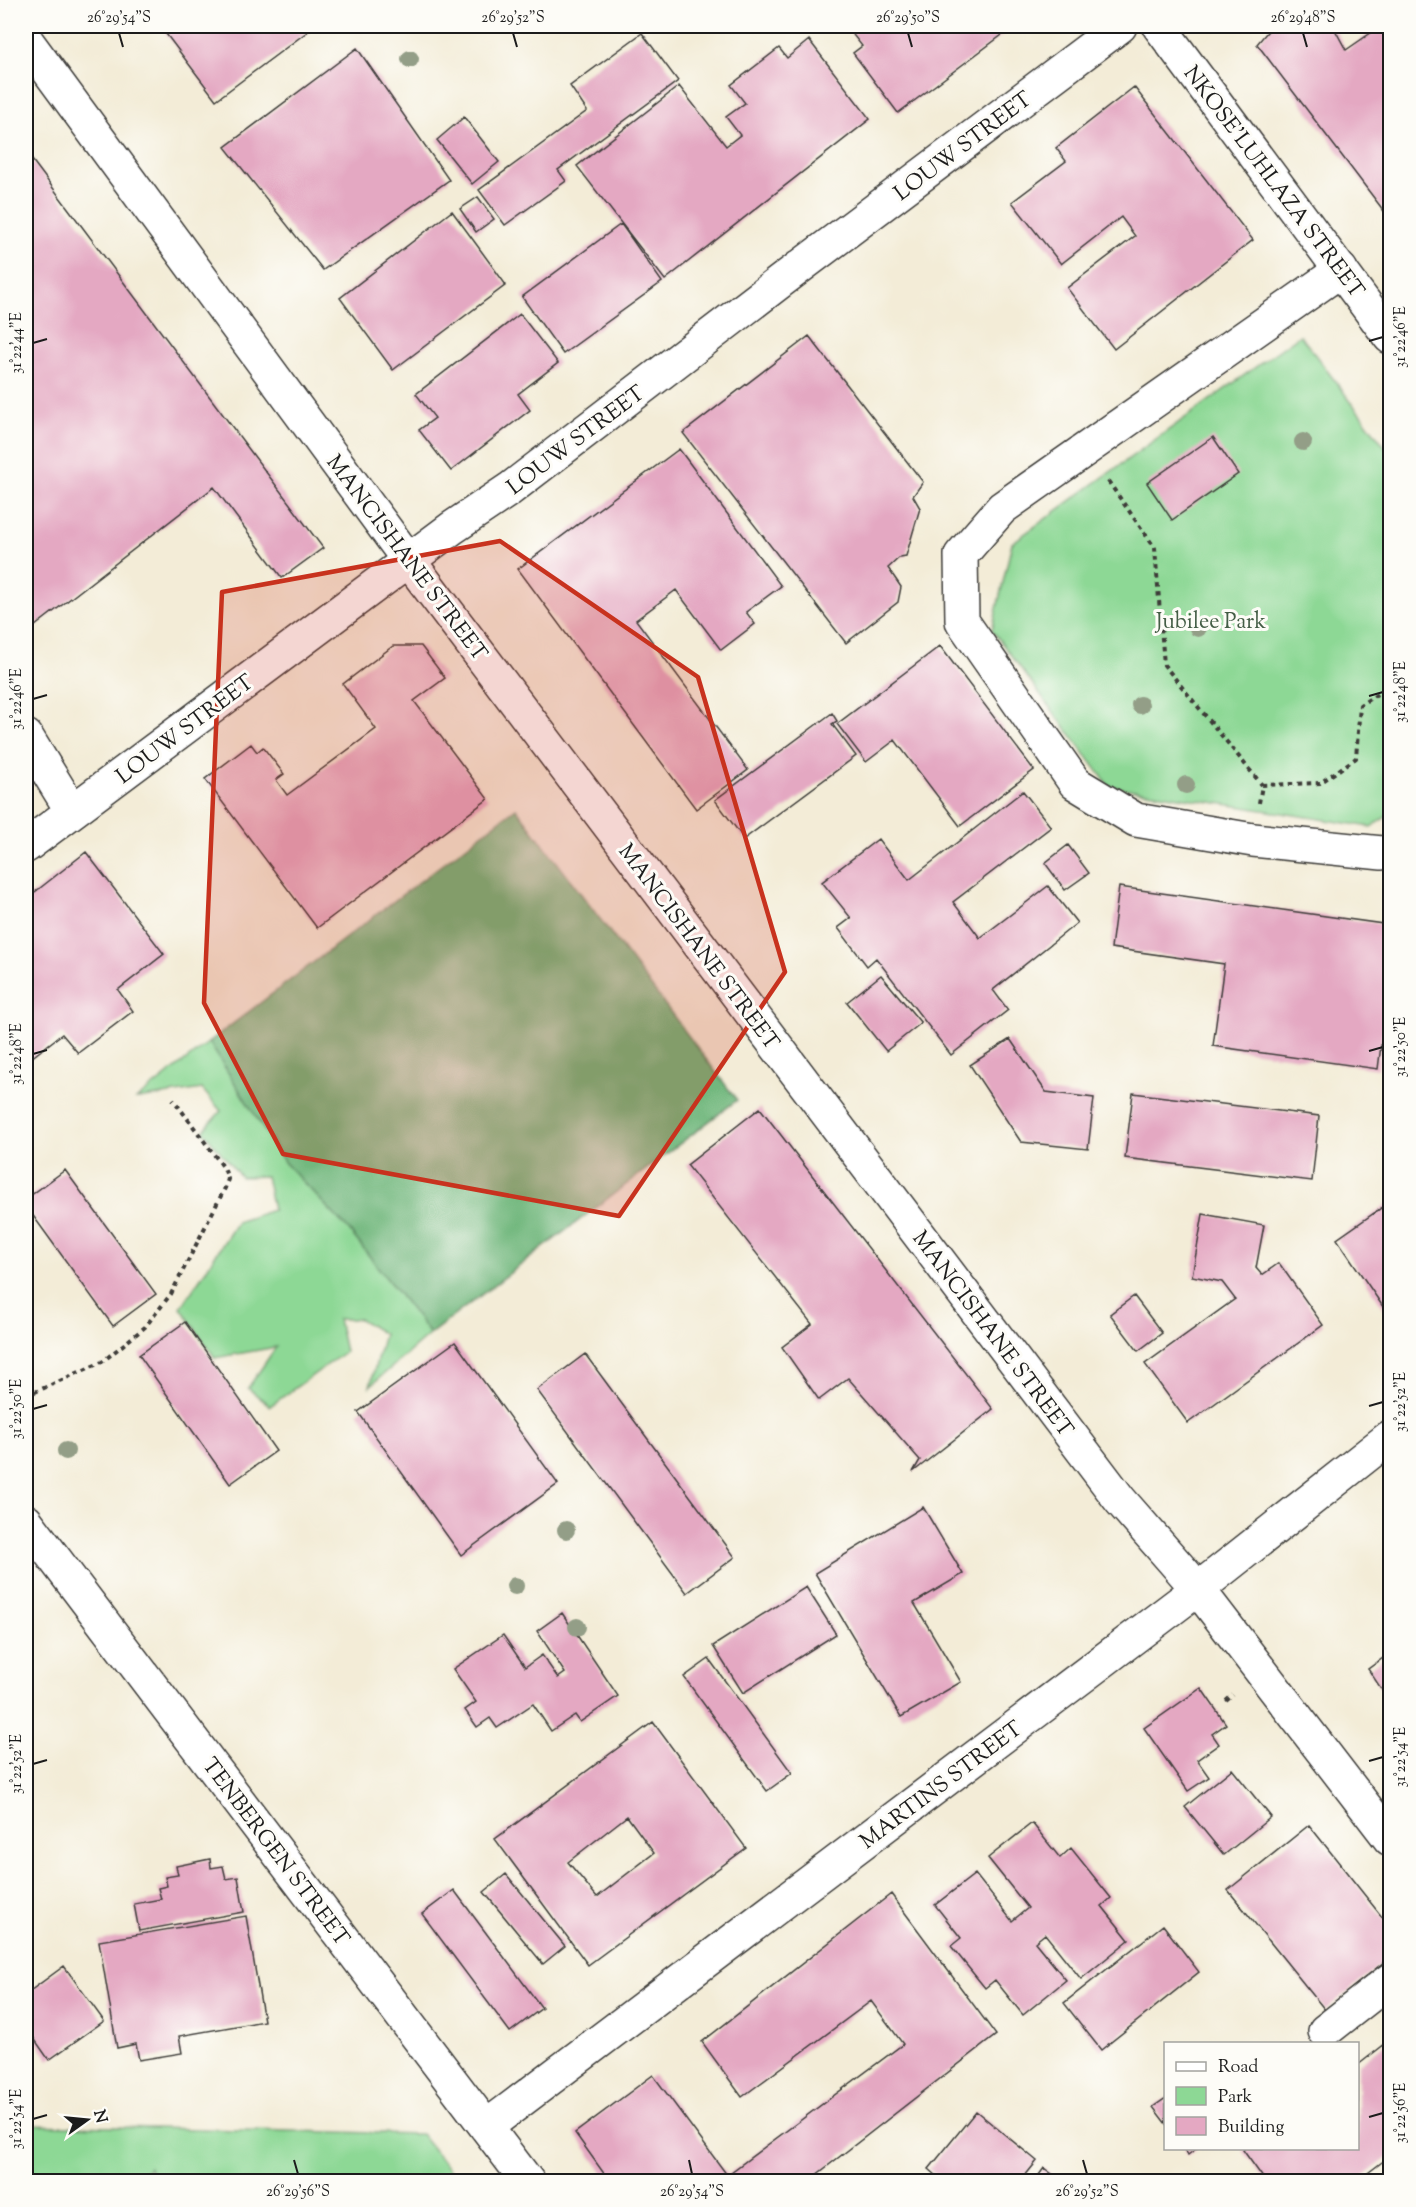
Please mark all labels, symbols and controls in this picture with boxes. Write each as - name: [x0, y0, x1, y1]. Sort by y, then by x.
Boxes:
- text: 26°29'54"S: [87, 8, 151, 29]
- text: 26°29'52"S: [481, 8, 545, 29]
- text: 26°29'50"S: [876, 8, 940, 29]
- text: 26°29'48"S: [1270, 8, 1336, 29]
- street label: NKOSE'LUHLAZA STREET: [1174, 60, 1371, 306]
- street label: LOUW STREET: [888, 85, 1040, 210]
- text: 31°22'46"E: [1391, 306, 1412, 368]
- text: 31°22'44"E: [7, 312, 28, 374]
- street label: LOUW STREET: [501, 379, 653, 504]
- street label: MANCISHANE STREET: [317, 449, 494, 669]
- park label: Jubilee Park: [1155, 607, 1266, 639]
- text: 31°22'48"E: [1391, 661, 1412, 723]
- text: 31°22'46"E: [7, 668, 28, 730]
- street label: LOUW STREET: [110, 668, 262, 793]
- street label: MANCISHANE STREET: [609, 838, 786, 1058]
- text: 31°22'50"E: [1391, 1017, 1412, 1077]
- text: 31°22'48"E: [7, 1023, 28, 1085]
- street label: MANCISHANE STREET: [903, 1225, 1080, 1445]
- text: 31°22'52"E: [1391, 1372, 1412, 1432]
- text: 31°22'50"E: [7, 1379, 28, 1439]
- street label: MARTINS STREET: [854, 1714, 1030, 1858]
- text: 31°22'54"E: [1391, 1727, 1412, 1787]
- text: 31°22'52"E: [7, 1734, 28, 1794]
- street label: TENBERGEN STREET: [193, 1752, 356, 1954]
- legend: [1164, 2042, 1359, 2150]
- text: Road: [1218, 2055, 1258, 2081]
- text: 31°22'56"E: [1391, 2083, 1412, 2143]
- text: Park: [1218, 2085, 1253, 2111]
- text: 31°22'54"E: [7, 2089, 28, 2149]
- north arrow: [57, 2090, 117, 2150]
- text: N: [86, 2108, 112, 2126]
- text: Building: [1218, 2115, 1284, 2141]
- text: 26°29'56"S: [266, 2182, 330, 2203]
- text: 26°29'54"S: [660, 2182, 724, 2203]
- text: 26°29'52"S: [1055, 2182, 1119, 2203]

